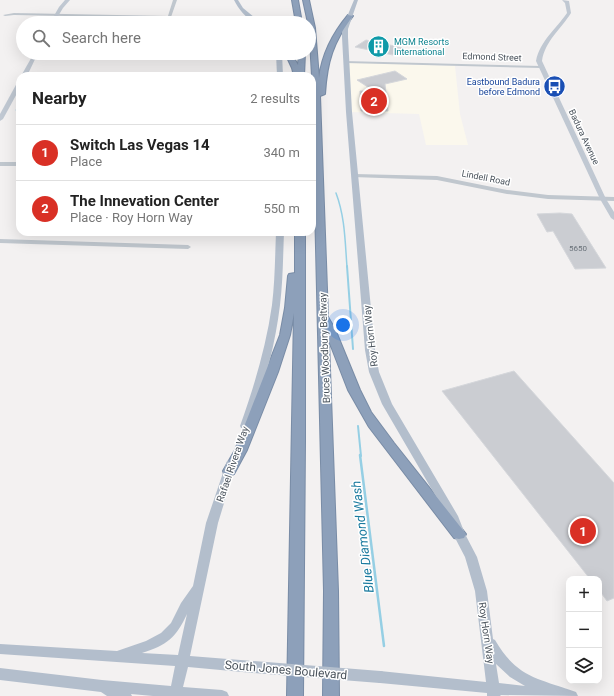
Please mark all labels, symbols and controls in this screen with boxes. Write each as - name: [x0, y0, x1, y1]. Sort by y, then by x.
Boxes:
- search box: [16, 16, 316, 60]
- icon: search: [30, 27, 52, 49]
- text: Search here: [62, 29, 141, 47]
- building icon: MGM Resorts International: [366, 34, 392, 60]
- place label: MGM Resorts International: [394, 37, 449, 57]
- street label: Edmond Street: [462, 51, 522, 63]
- bus stop icon: Eastbound Badura before Edmond: [542, 74, 568, 100]
- place label: Eastbound Badura before Edmond: [467, 77, 540, 97]
- pin: 2: [361, 86, 387, 116]
- text: Nearby: [32, 88, 87, 108]
- text: 2 results: [250, 91, 300, 106]
- street label: Badura Avenue: [567, 108, 601, 166]
- text: Switch Las Vegas 14: [70, 136, 210, 154]
- text: 1: [41, 145, 49, 160]
- text: 340 m: [263, 145, 300, 160]
- text: Place: [70, 154, 102, 169]
- street label: Lindell Road: [461, 168, 511, 188]
- text: The Innevation Center: [70, 192, 219, 210]
- text: 2: [41, 201, 49, 216]
- text: 550 m: [263, 201, 300, 216]
- text: Place · Roy Horn Way: [70, 210, 193, 225]
- house number: 5650: [569, 244, 587, 253]
- street label: Bruce Woodbury Beltway: [317, 292, 332, 403]
- street label: Roy Horn Way: [361, 304, 380, 367]
- your location: [333, 315, 353, 335]
- street label: Rafael Rivera Way: [214, 425, 251, 503]
- water label: Blue Diamond Wash: [348, 480, 377, 594]
- pin: 1: [570, 516, 596, 546]
- map controls: [566, 576, 602, 684]
- button: +: [566, 576, 602, 612]
- street label: Roy Horn Way: [477, 602, 496, 665]
- button: −: [566, 612, 602, 648]
- button: layers: [566, 648, 602, 684]
- street label: South Jones Boulevard: [224, 658, 348, 682]

